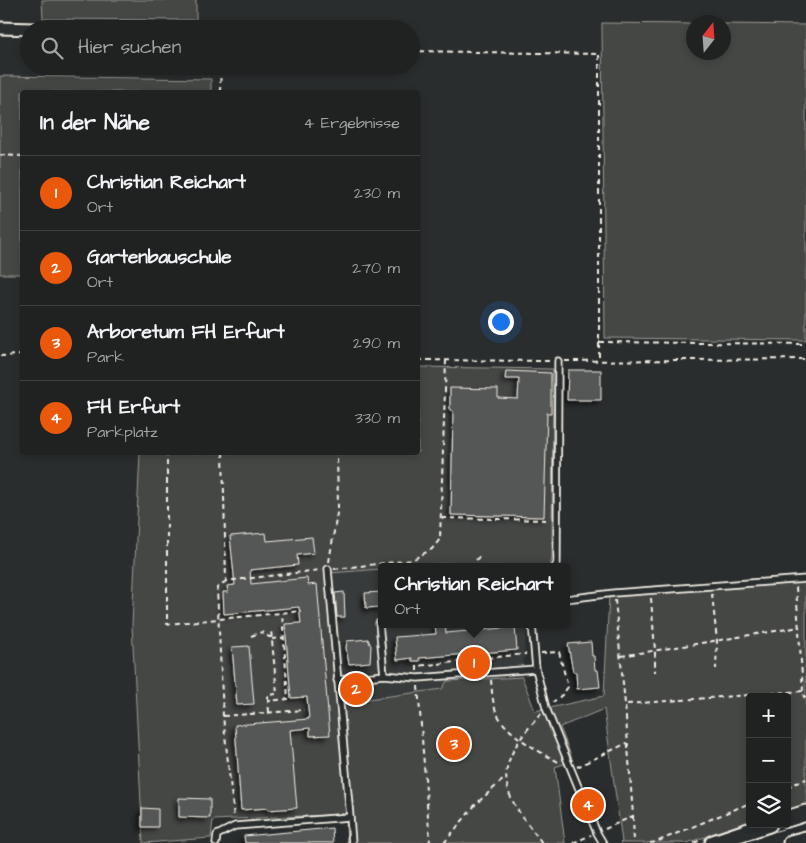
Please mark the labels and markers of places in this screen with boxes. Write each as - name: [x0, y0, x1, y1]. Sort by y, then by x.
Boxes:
- pin: 1: [458, 644, 490, 682]
- pin: 2: [340, 670, 372, 708]
- pin: 3: [438, 725, 470, 763]
- pin: 4: [572, 786, 604, 824]

